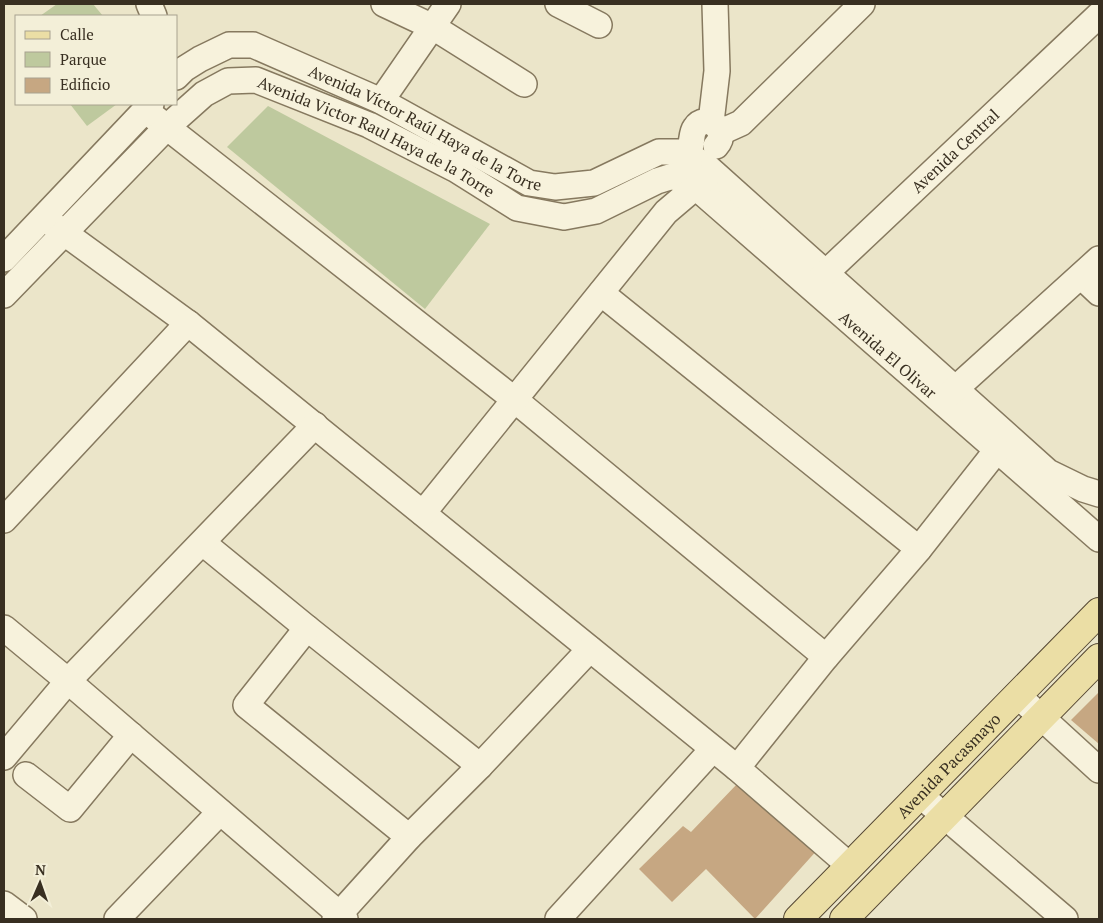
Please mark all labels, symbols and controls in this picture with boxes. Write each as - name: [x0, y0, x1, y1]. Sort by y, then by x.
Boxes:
- legend: [15, 15, 178, 105]
- text: Calle: [60, 24, 94, 44]
- text: Parque: [60, 49, 107, 69]
- street label: Avenida Víctor Raúl Haya de la Torre: [305, 60, 543, 196]
- street label: Avenida Victor Raul Haya de la Torre: [255, 71, 499, 202]
- text: Edificio: [60, 74, 110, 94]
- street label: Avenida Central: [906, 104, 1004, 198]
- street label: Avenida El Olivar: [835, 306, 942, 404]
- street label: Avenida Pacasmayo: [892, 708, 1005, 823]
- north arrow: [15, 858, 65, 908]
- text: N: [35, 860, 46, 879]

